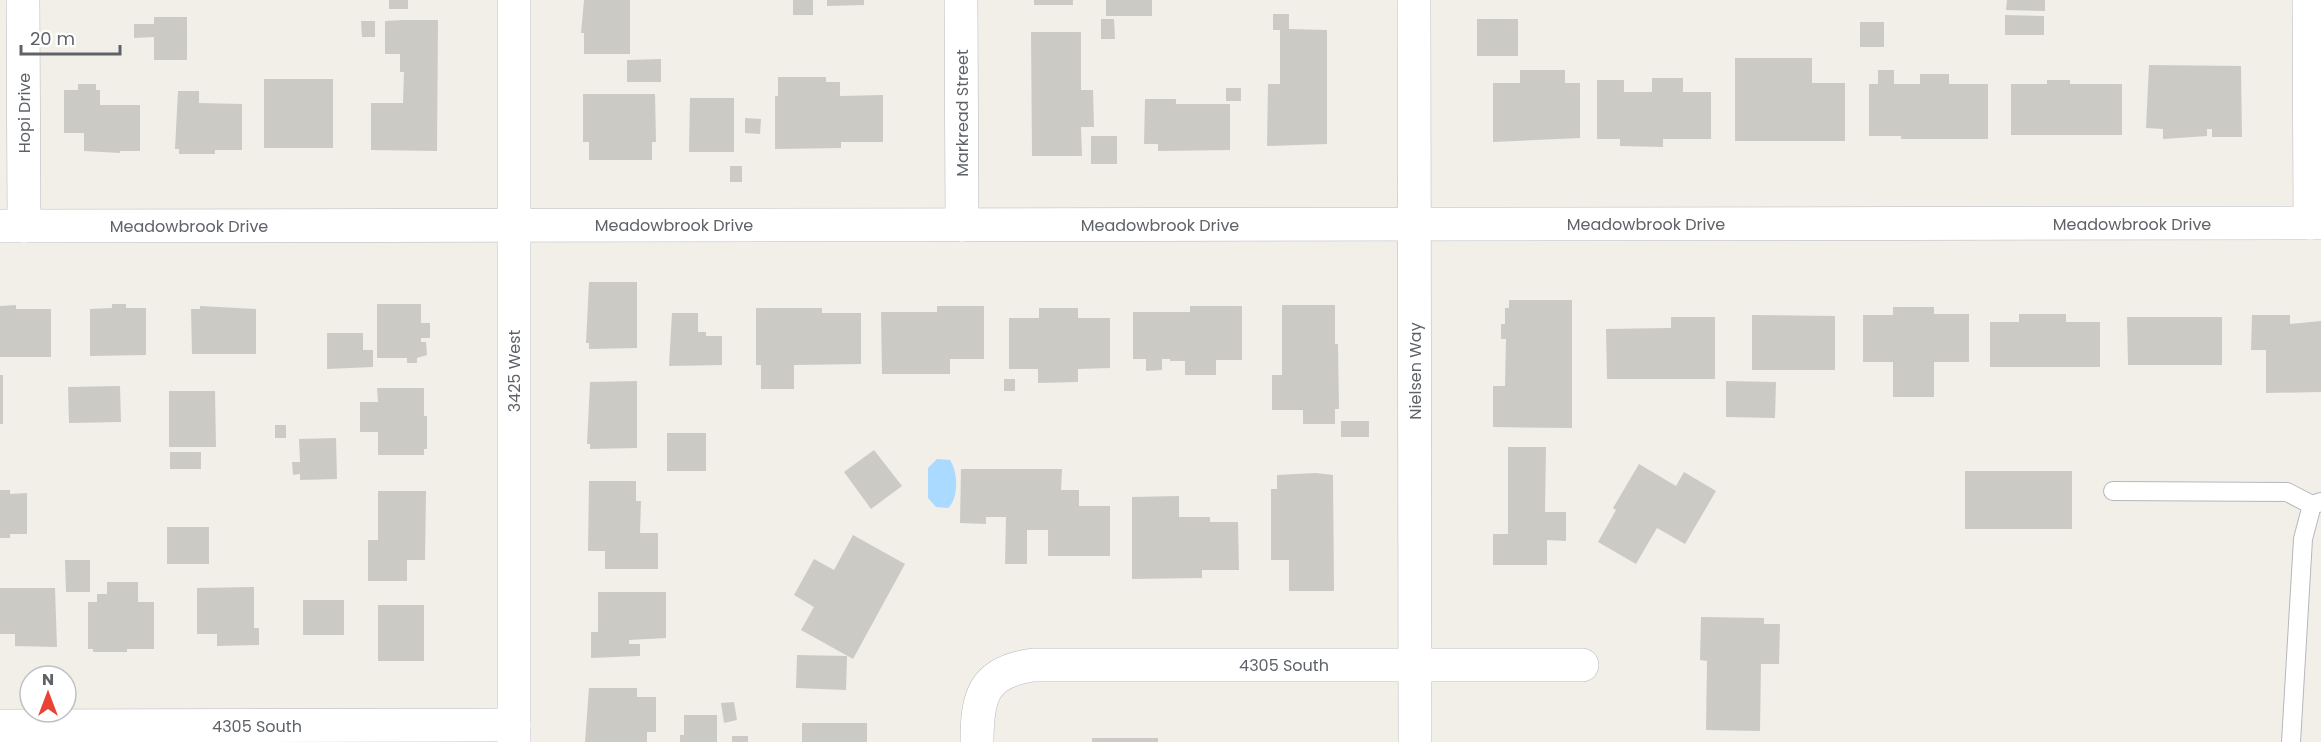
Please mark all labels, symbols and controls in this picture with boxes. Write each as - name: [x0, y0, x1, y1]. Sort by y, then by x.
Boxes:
- scale bar: [21, 18, 120, 56]
- text: 20 m: [30, 26, 75, 51]
- street label: Markread Street: [951, 49, 974, 177]
- street label: Hopi Drive: [13, 73, 36, 153]
- street label: Meadowbrook Drive: [1567, 213, 1725, 236]
- street label: Meadowbrook Drive: [2053, 213, 2211, 236]
- street label: Meadowbrook Drive: [595, 214, 753, 237]
- street label: Meadowbrook Drive: [1081, 214, 1239, 237]
- street label: Meadowbrook Drive: [110, 215, 268, 238]
- street label: Nielsen Way: [1404, 322, 1427, 420]
- street label: 3425 West: [503, 329, 526, 412]
- street label: 4305 South: [1239, 654, 1329, 677]
- north arrow: [18, 664, 78, 724]
- text: N: [42, 668, 54, 691]
- street label: 4305 South: [212, 715, 302, 738]

